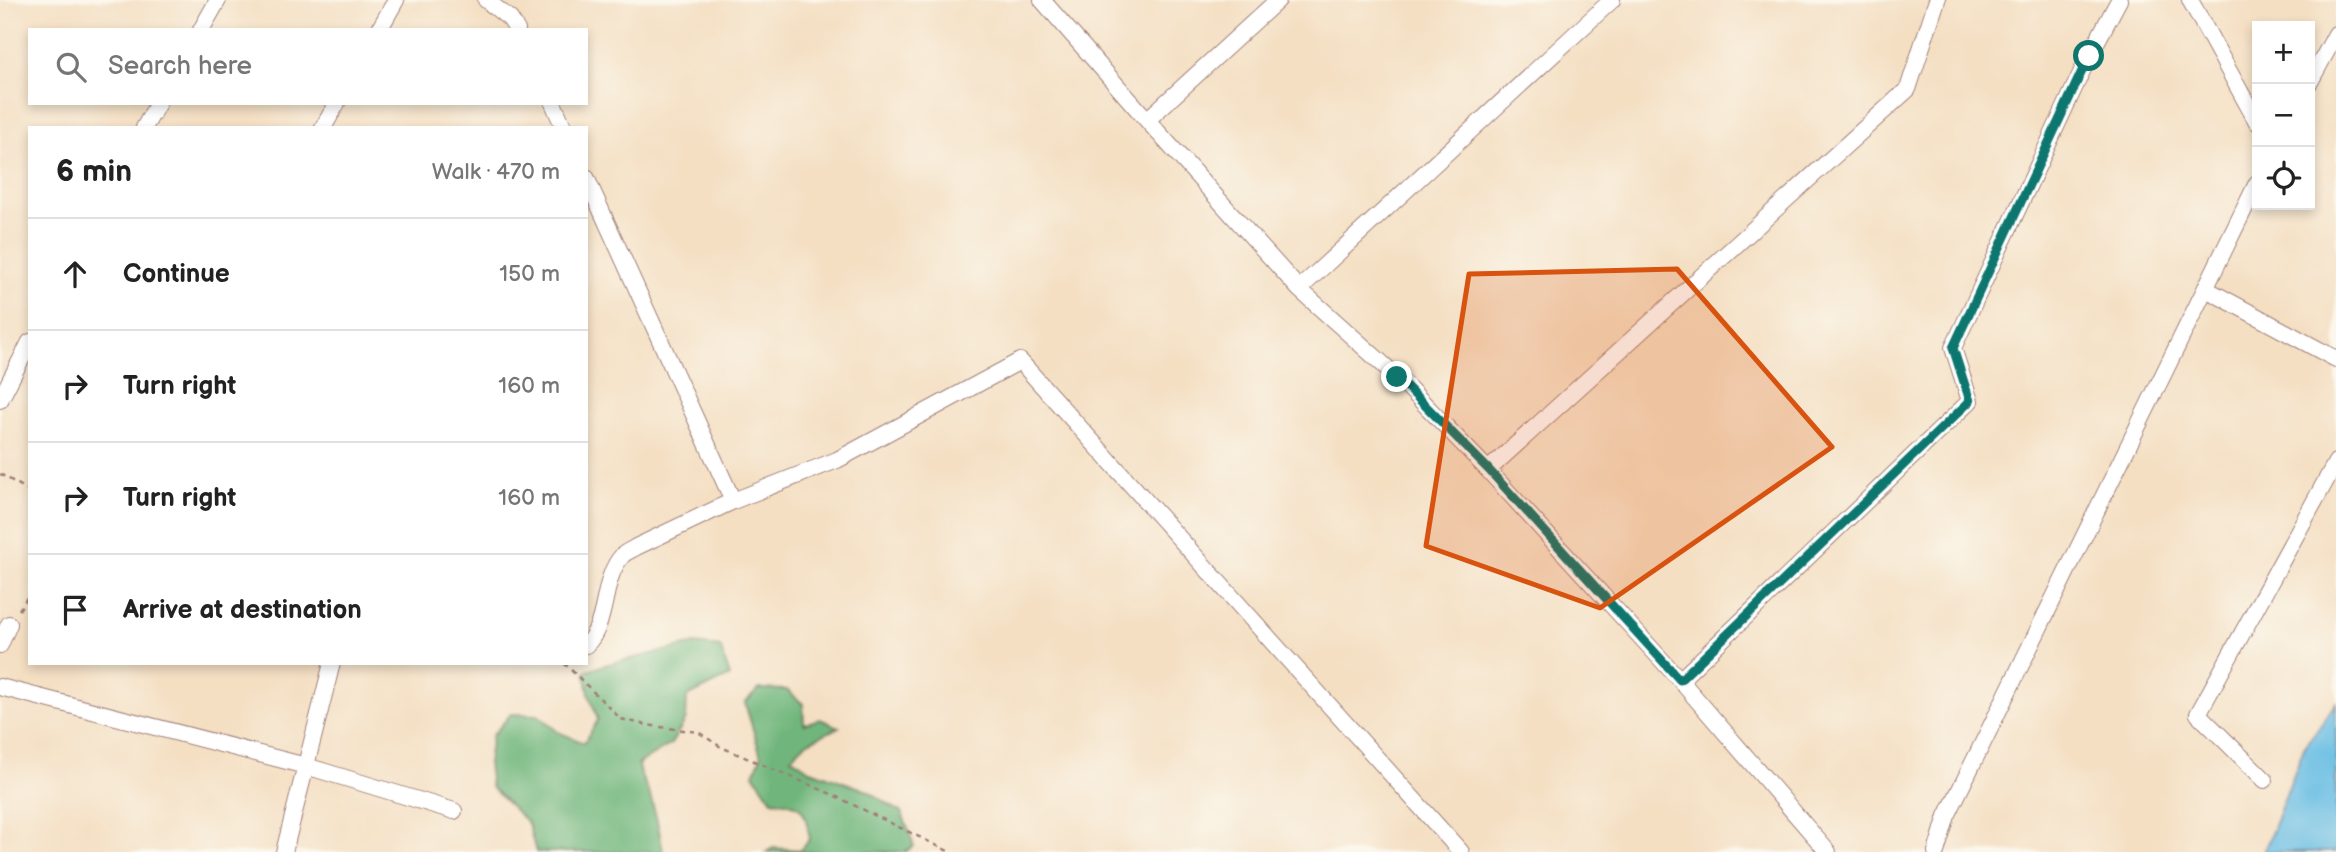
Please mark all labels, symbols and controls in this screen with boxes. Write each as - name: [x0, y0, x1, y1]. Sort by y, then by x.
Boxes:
- map controls: [2252, 21, 2315, 210]
- button: +: [2252, 21, 2315, 84]
- search box: [28, 28, 588, 105]
- route start: [2073, 40, 2104, 71]
- icon: search: [52, 48, 90, 86]
- text: Search here: [108, 51, 252, 82]
- button: −: [2252, 84, 2315, 147]
- button: locate: [2252, 147, 2315, 210]
- text: 6 min: [56, 154, 132, 190]
- text: Walk · 470 m: [432, 158, 560, 186]
- icon: ahead: [56, 255, 94, 293]
- text: Continue: [123, 259, 230, 290]
- text: 150 m: [499, 260, 560, 288]
- route end: [1381, 361, 1412, 392]
- icon: right: [56, 367, 94, 405]
- text: Turn right: [123, 371, 236, 402]
- text: 160 m: [498, 372, 560, 400]
- icon: right: [56, 479, 94, 517]
- text: Turn right: [123, 483, 236, 514]
- text: 160 m: [498, 484, 560, 512]
- icon: arrive: [56, 591, 94, 629]
- text: Arrive at destination: [123, 595, 362, 626]

